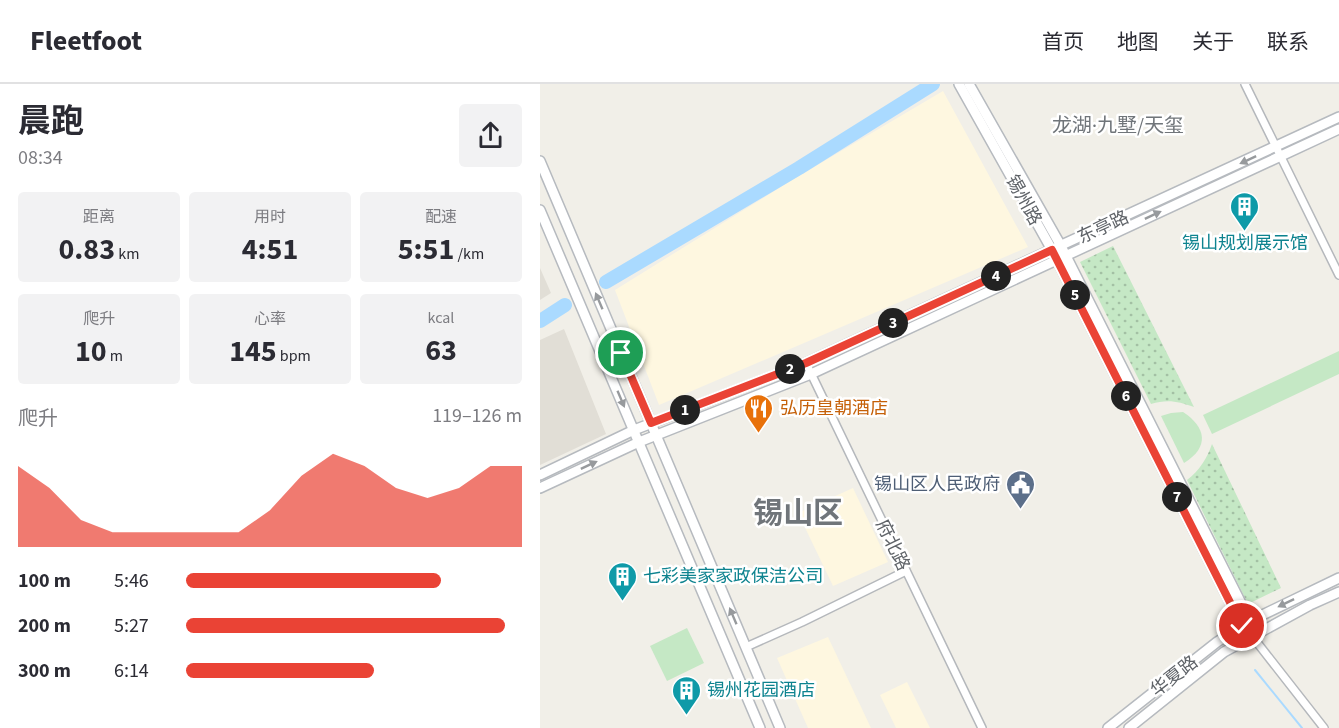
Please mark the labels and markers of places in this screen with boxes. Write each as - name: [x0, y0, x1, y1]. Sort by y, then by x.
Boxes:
- building icon: 锡山规划展示馆: [1229, 190, 1261, 232]
- place label: 锡山规划展示馆: [1182, 231, 1308, 256]
- pin: 4: [981, 261, 1011, 291]
- pin: 5: [1060, 280, 1090, 310]
- pin: 3: [878, 308, 908, 338]
- pin: [595, 327, 646, 378]
- pin: 2: [775, 354, 805, 384]
- pin: 6: [1111, 381, 1141, 411]
- restaurant icon: 弘历皇朝酒店: [743, 392, 775, 434]
- pin: 1: [670, 395, 700, 425]
- place label: 弘历皇朝酒店: [780, 396, 888, 421]
- public building icon: 锡山区人民政府: [1005, 468, 1037, 510]
- place label: 锡山区人民政府: [874, 472, 1000, 497]
- pin: 7: [1162, 482, 1192, 512]
- building icon: 七彩美家家政保洁公司: [606, 560, 638, 602]
- place label: 七彩美家家政保洁公司: [643, 564, 823, 589]
- pin: [1216, 600, 1267, 651]
- building icon: 锡州花园酒店: [670, 674, 702, 716]
- place label: 锡州花园酒店: [707, 678, 815, 703]

